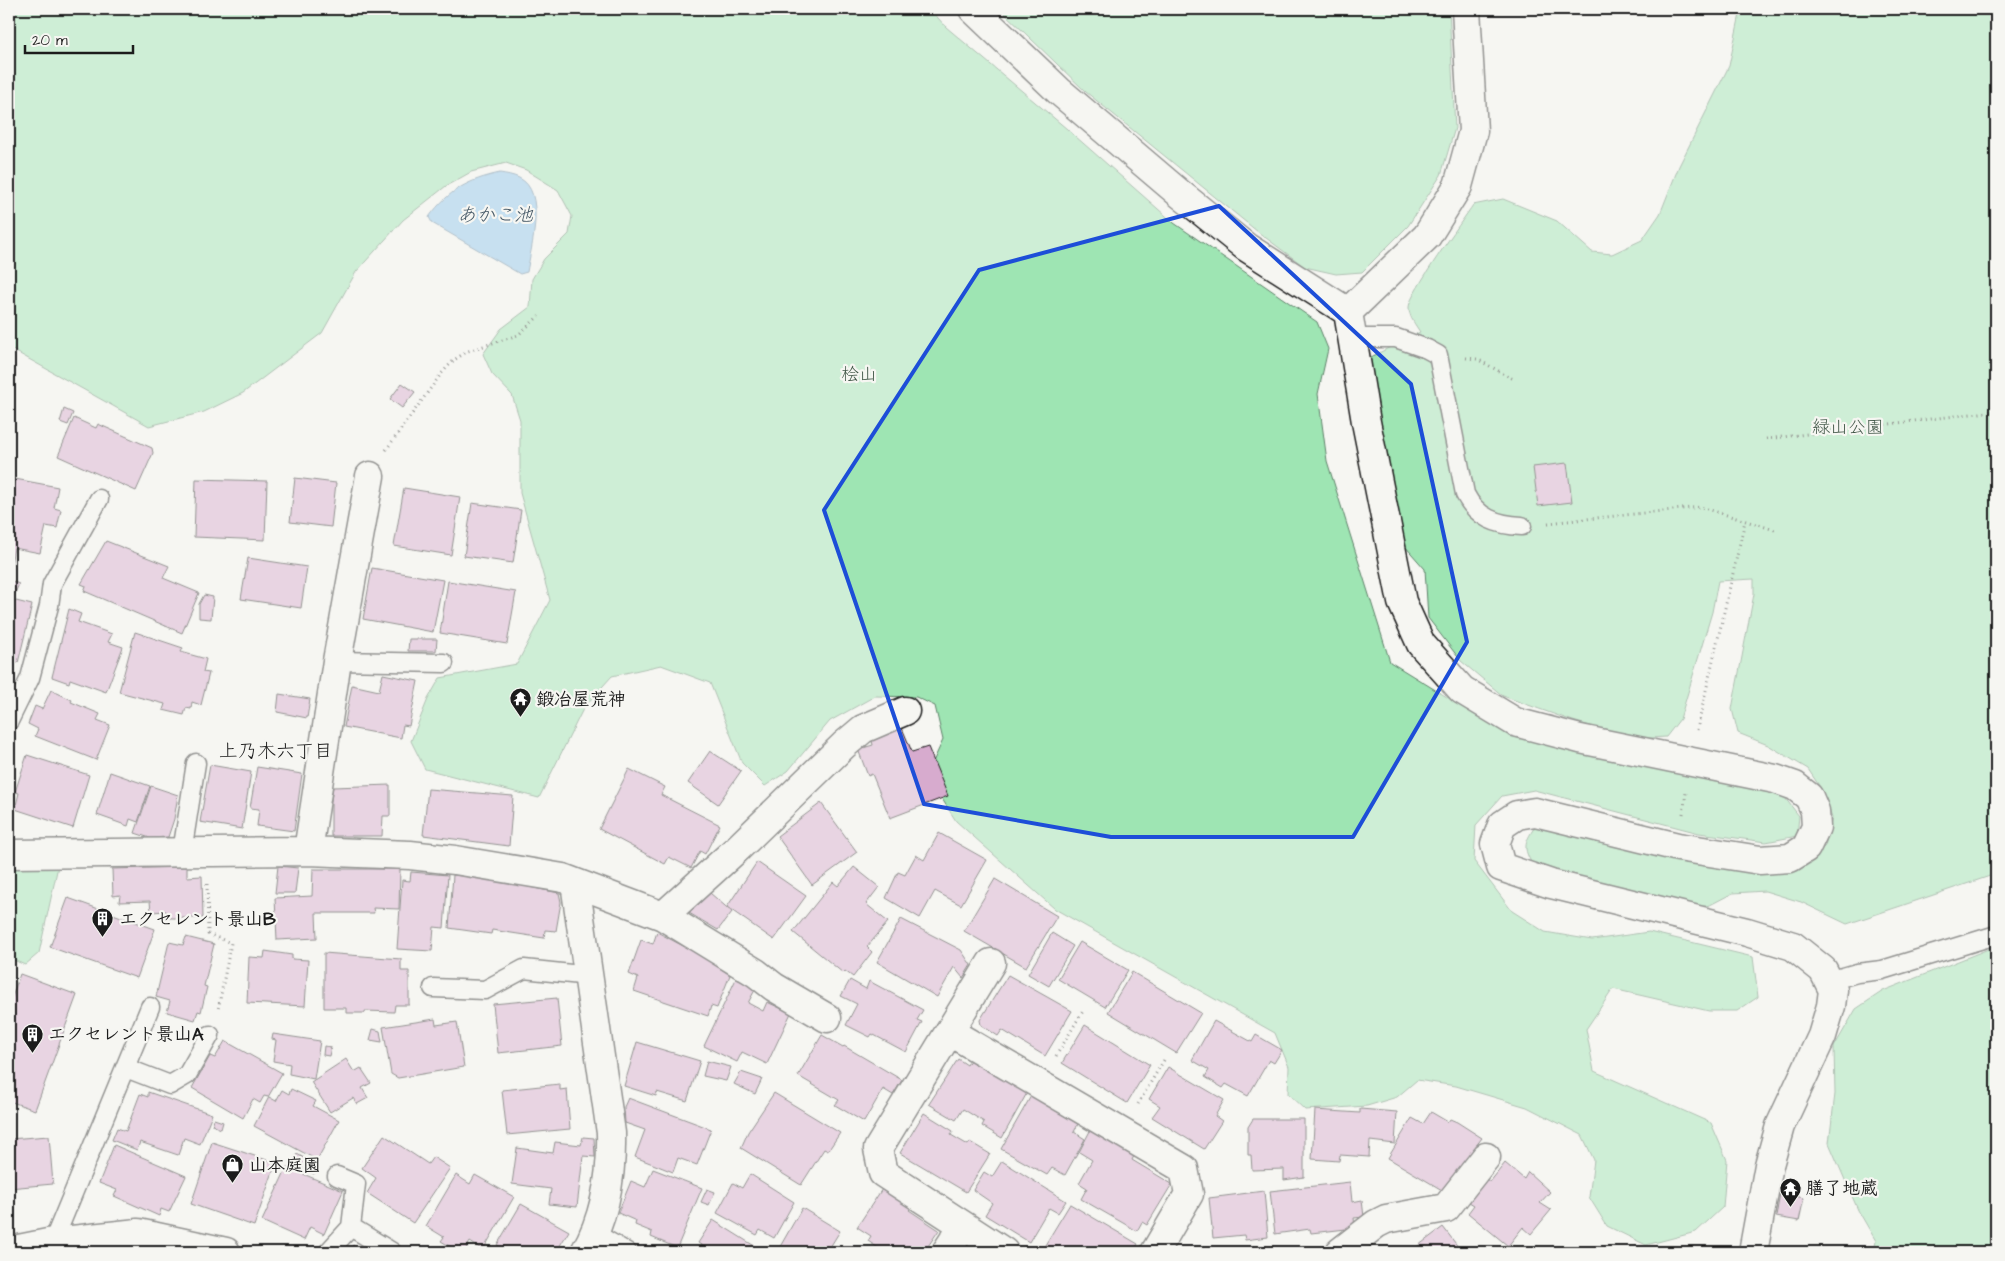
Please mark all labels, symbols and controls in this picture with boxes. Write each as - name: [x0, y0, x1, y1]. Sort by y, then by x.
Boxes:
- scale bar: [25, 22, 132, 54]
- text: 20 m: [32, 30, 68, 51]
- water label: あかこ池: [457, 202, 534, 229]
- park label: 桧山: [841, 362, 877, 387]
- park label: 緑山公園: [1812, 415, 1884, 440]
- temple icon: 鍛冶屋荒神: [508, 687, 532, 718]
- place label: 鍛冶屋荒神: [536, 687, 626, 712]
- district label: 上乃木六丁目: [219, 738, 333, 765]
- building icon: エクセレント景山B: [91, 907, 115, 938]
- place label: エクセレント景山B: [119, 907, 276, 932]
- building icon: エクセレント景山A: [20, 1022, 44, 1053]
- place label: エクセレント景山A: [48, 1022, 204, 1047]
- shop icon: 山本庭園: [221, 1153, 245, 1184]
- place label: 山本庭園: [249, 1153, 321, 1178]
- temple icon: 膳了地蔵: [1778, 1176, 1802, 1207]
- place label: 膳了地蔵: [1806, 1176, 1878, 1201]

